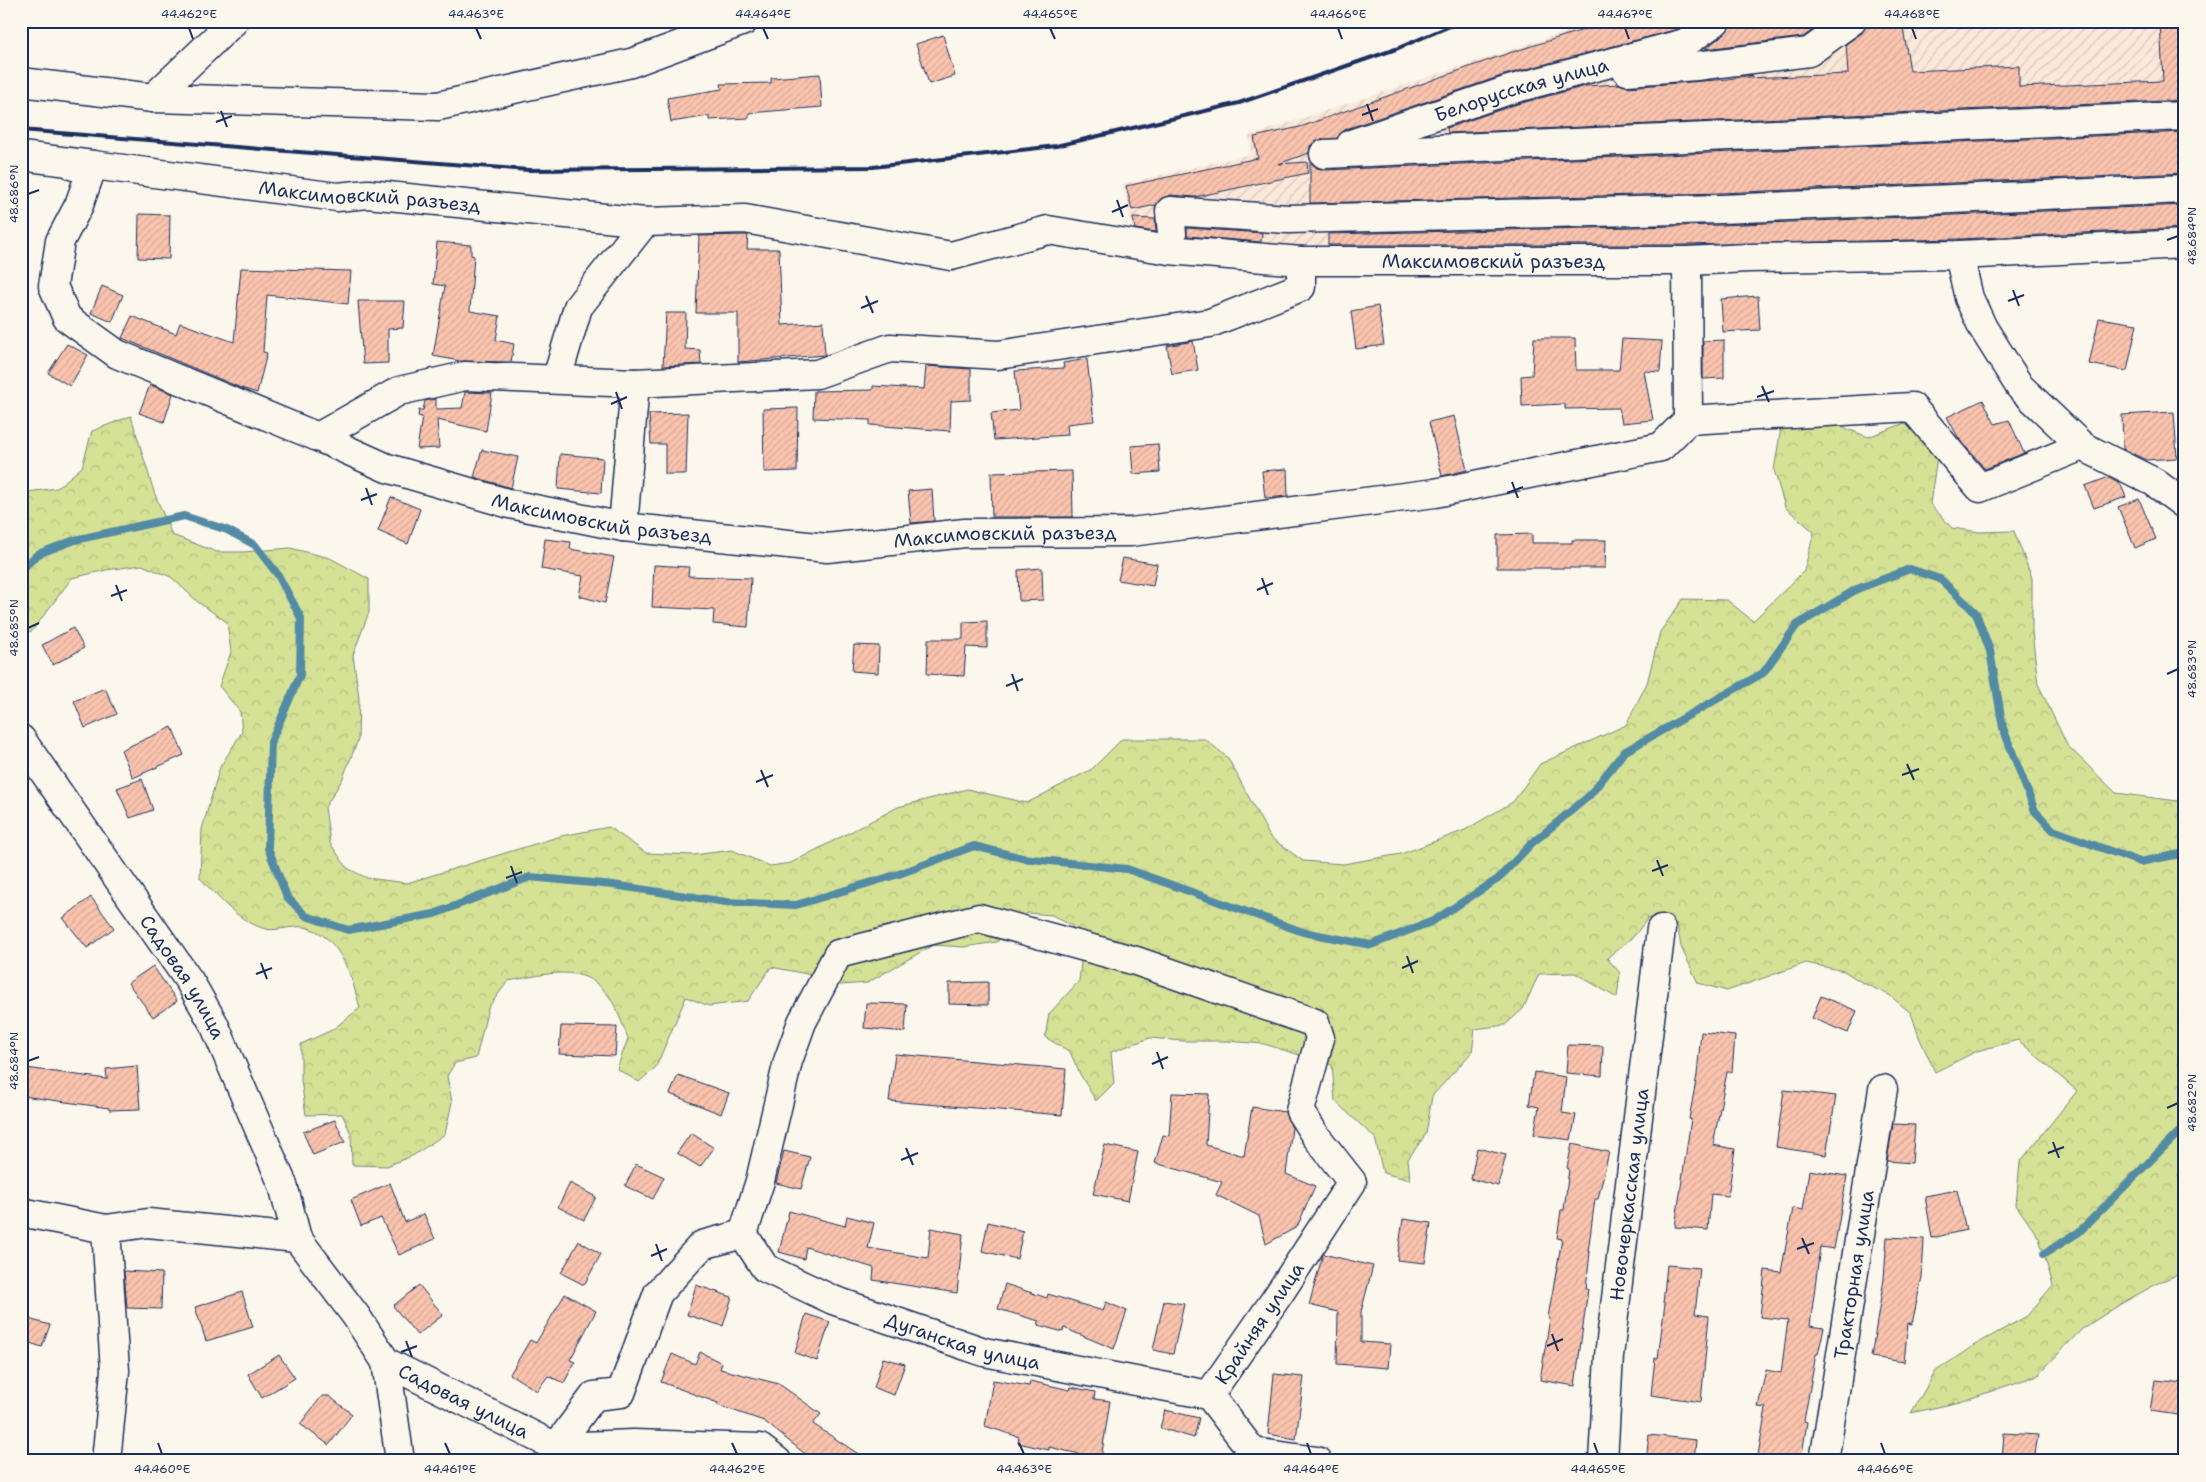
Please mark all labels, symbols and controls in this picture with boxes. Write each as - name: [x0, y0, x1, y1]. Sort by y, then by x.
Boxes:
- text: 44.462°E: [161, 6, 217, 22]
- text: 44.463°E: [448, 6, 504, 22]
- text: 44.464°E: [735, 6, 791, 22]
- text: 44.465°E: [1022, 6, 1078, 22]
- text: 44.466°E: [1310, 6, 1366, 22]
- text: 44.467°E: [1597, 6, 1653, 22]
- text: 44.468°E: [1884, 6, 1940, 22]
- street label: Белорусская улица: [1431, 52, 1611, 128]
- text: 48.686°N: [6, 165, 22, 223]
- street label: Максимовский разъезд: [257, 175, 482, 218]
- text: 48.684°N: [2184, 207, 2200, 265]
- street label: Максимовский разъезд: [1382, 249, 1605, 274]
- street label: Максимовский разъезд: [488, 487, 713, 549]
- street label: Максимовский разъезд: [892, 520, 1117, 554]
- text: 48.685°N: [6, 599, 22, 657]
- text: 48.683°N: [2184, 640, 2200, 698]
- street label: Садовая улица: [134, 910, 231, 1043]
- text: 48.684°N: [6, 1032, 22, 1090]
- text: 48.682°N: [2184, 1074, 2200, 1132]
- street label: Новочеркасская улица: [1604, 1086, 1655, 1302]
- street label: Тракторная улица: [1828, 1188, 1880, 1361]
- street label: Крайняя улица: [1209, 1257, 1310, 1389]
- street label: Дуганская улица: [882, 1307, 1042, 1375]
- street label: Садовая улица: [394, 1358, 533, 1445]
- text: 44.460°E: [134, 1461, 190, 1477]
- text: 44.461°E: [424, 1461, 476, 1477]
- text: 44.462°E: [709, 1461, 765, 1477]
- text: 44.463°E: [996, 1461, 1052, 1477]
- text: 44.464°E: [1283, 1461, 1339, 1477]
- text: 44.465°E: [1570, 1461, 1626, 1477]
- text: 44.466°E: [1857, 1461, 1913, 1477]

